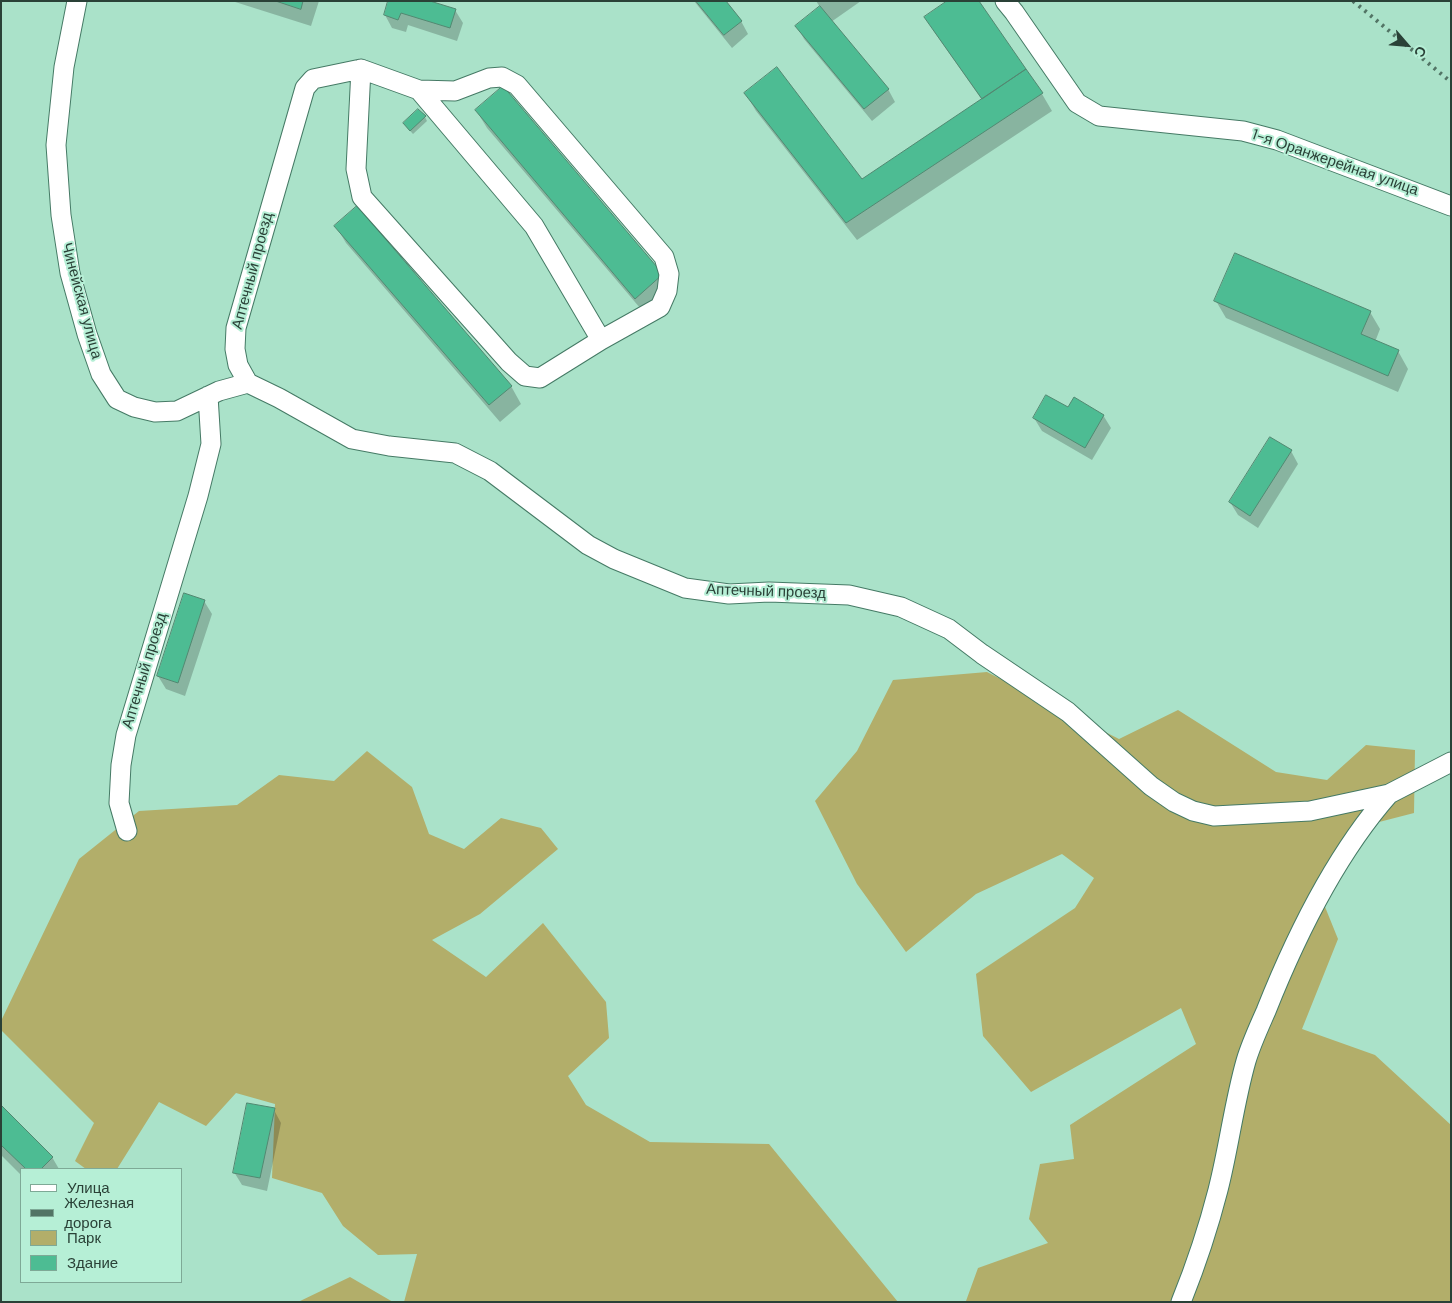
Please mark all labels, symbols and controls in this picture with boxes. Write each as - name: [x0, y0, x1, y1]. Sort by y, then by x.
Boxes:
- north arrow: [1382, 20, 1432, 70]
- text: С: [1410, 43, 1431, 60]
- street label: 1-я Оранжерейная улица: [1249, 126, 1421, 200]
- street label: Аптечный проезд: [229, 211, 277, 331]
- street label: Чинейская улица: [57, 241, 105, 361]
- street label: Аптечный проезд: [706, 581, 826, 603]
- street label: Аптечный проезд: [119, 611, 171, 731]
- legend: [20, 1168, 182, 1283]
- text: Улица: [67, 1178, 110, 1198]
- text: Железная дорога: [64, 1193, 134, 1233]
- text: Парк: [67, 1228, 101, 1248]
- text: Здание: [67, 1253, 118, 1273]

